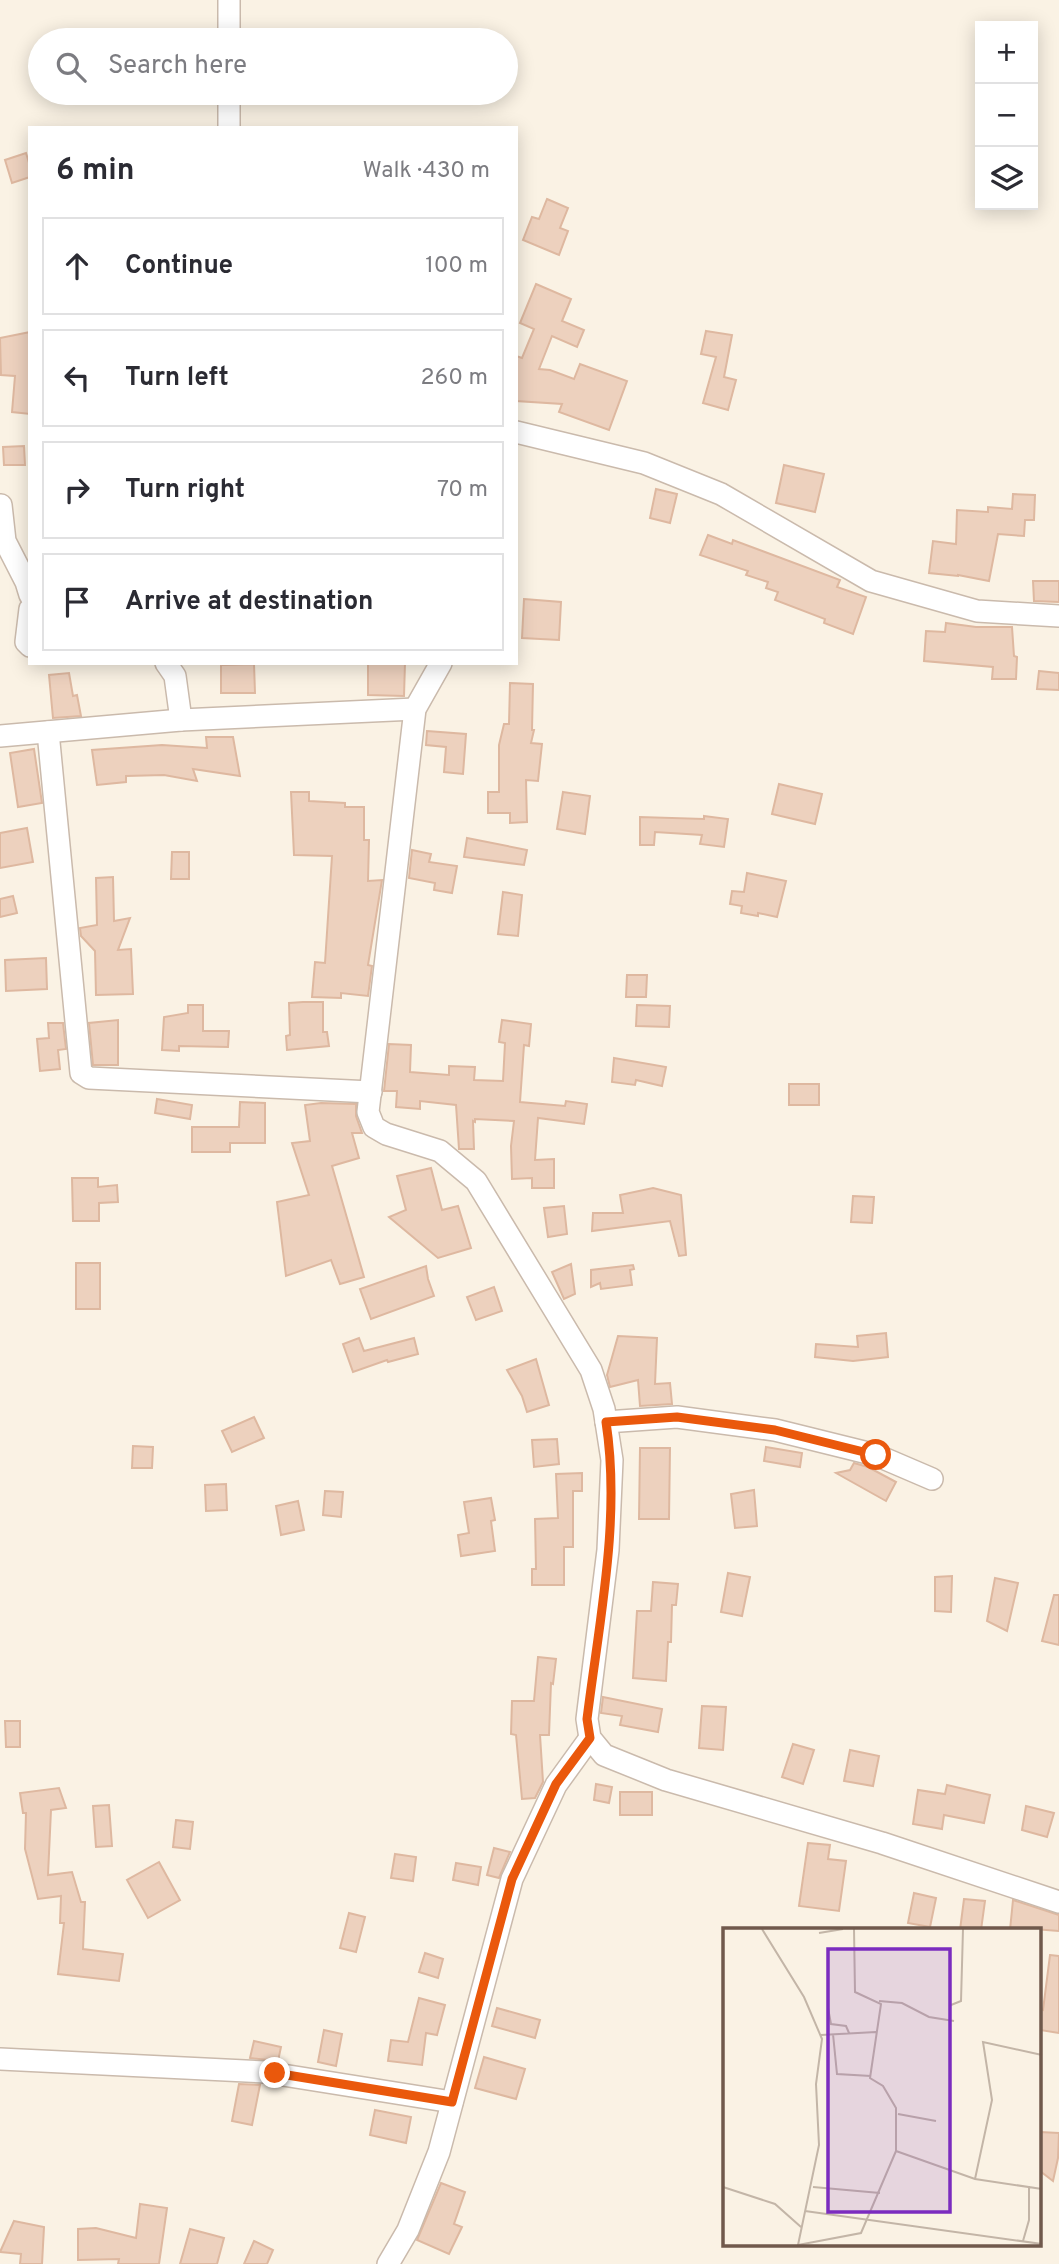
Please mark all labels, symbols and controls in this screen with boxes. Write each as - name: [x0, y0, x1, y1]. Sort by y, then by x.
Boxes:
- map controls: [975, 21, 1038, 210]
- button: +: [975, 21, 1038, 84]
- search box: [28, 28, 518, 105]
- icon: search: [52, 48, 90, 86]
- text: Search here: [108, 50, 247, 83]
- button: −: [975, 84, 1038, 147]
- button: layers: [975, 147, 1038, 210]
- text: 6 min: [56, 153, 134, 190]
- text: Walk · 430 m: [363, 157, 490, 186]
- icon: ahead: [58, 247, 96, 285]
- text: Continue: [125, 250, 233, 283]
- text: 100 m: [425, 252, 488, 281]
- icon: left: [58, 359, 96, 397]
- text: Turn left: [125, 362, 229, 395]
- text: 260 m: [421, 364, 488, 393]
- icon: right: [58, 471, 96, 509]
- text: Turn right: [125, 474, 245, 507]
- text: 70 m: [437, 476, 488, 505]
- icon: arrive: [58, 583, 96, 621]
- text: Arrive at destination: [125, 586, 373, 619]
- route start: [860, 1439, 891, 1470]
- inset map: [723, 1928, 1042, 2246]
- route end: [259, 2057, 290, 2088]

